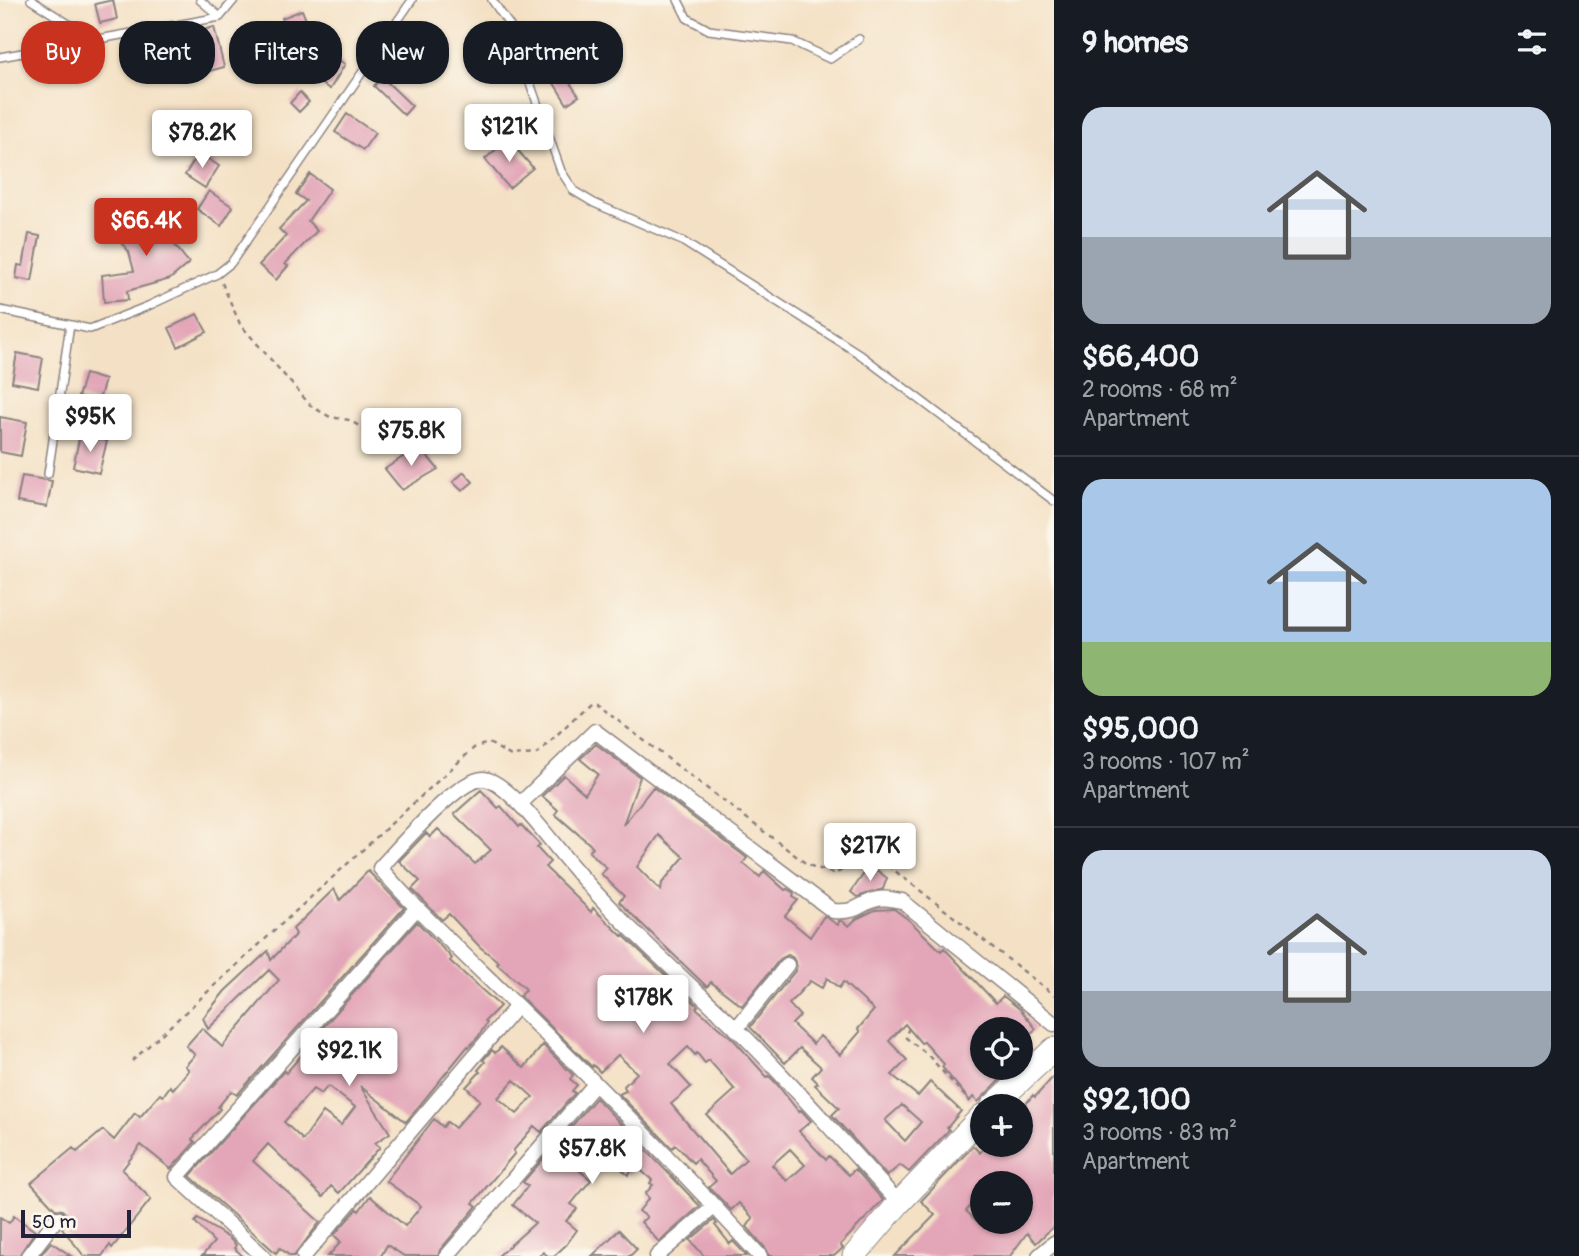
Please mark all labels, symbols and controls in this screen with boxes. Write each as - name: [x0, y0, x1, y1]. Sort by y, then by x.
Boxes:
- chip: Buy: [21, 21, 105, 84]
- chip: Rent: [119, 21, 215, 84]
- chip: Filters: [229, 21, 342, 84]
- chip: New: [356, 21, 449, 84]
- chip: Apartment: [463, 21, 623, 84]
- icon: filters: [1513, 23, 1551, 61]
- text: 9 homes: [1082, 24, 1188, 61]
- pin: $121K: [460, 104, 558, 164]
- pin: $78.2K: [145, 110, 259, 170]
- text: $121K: [480, 112, 538, 141]
- text: $78.2K: [168, 118, 236, 147]
- icon: home: [1254, 152, 1380, 278]
- pin: $66.4K: [89, 198, 203, 258]
- text: $66.4K: [110, 206, 182, 235]
- text: $66,400: [1082, 338, 1199, 375]
- text: 2 rooms · 68 m²: [1082, 375, 1238, 404]
- pin: $95K: [49, 394, 131, 454]
- text: $95K: [65, 402, 115, 431]
- text: Apartment: [1082, 404, 1189, 433]
- pin: $75.8K: [354, 408, 468, 468]
- text: $75.8K: [377, 416, 445, 445]
- icon: home: [1254, 524, 1380, 650]
- text: $95,000: [1082, 710, 1199, 747]
- text: 3 rooms · 107 m²: [1082, 747, 1250, 776]
- text: Apartment: [1082, 776, 1189, 805]
- pin: $217K: [821, 824, 919, 883]
- text: $217K: [840, 831, 900, 860]
- icon: home: [1254, 895, 1380, 1021]
- pin: $178K: [594, 976, 692, 1035]
- text: $178K: [613, 983, 673, 1012]
- map controls: [970, 1017, 1033, 1234]
- button: locate: [970, 1017, 1033, 1080]
- pin: $92.1K: [292, 1028, 406, 1088]
- text: $92.1K: [316, 1036, 382, 1065]
- text: $92,100: [1082, 1081, 1191, 1118]
- button: +: [970, 1094, 1033, 1157]
- text: 3 rooms · 83 m²: [1082, 1118, 1237, 1147]
- pin: $57.8K: [535, 1126, 649, 1186]
- text: $57.8K: [558, 1134, 626, 1163]
- text: Apartment: [1082, 1147, 1189, 1176]
- button: −: [970, 1171, 1033, 1234]
- scale bar: [21, 1207, 131, 1239]
- text: 50 m: [32, 1210, 76, 1234]

